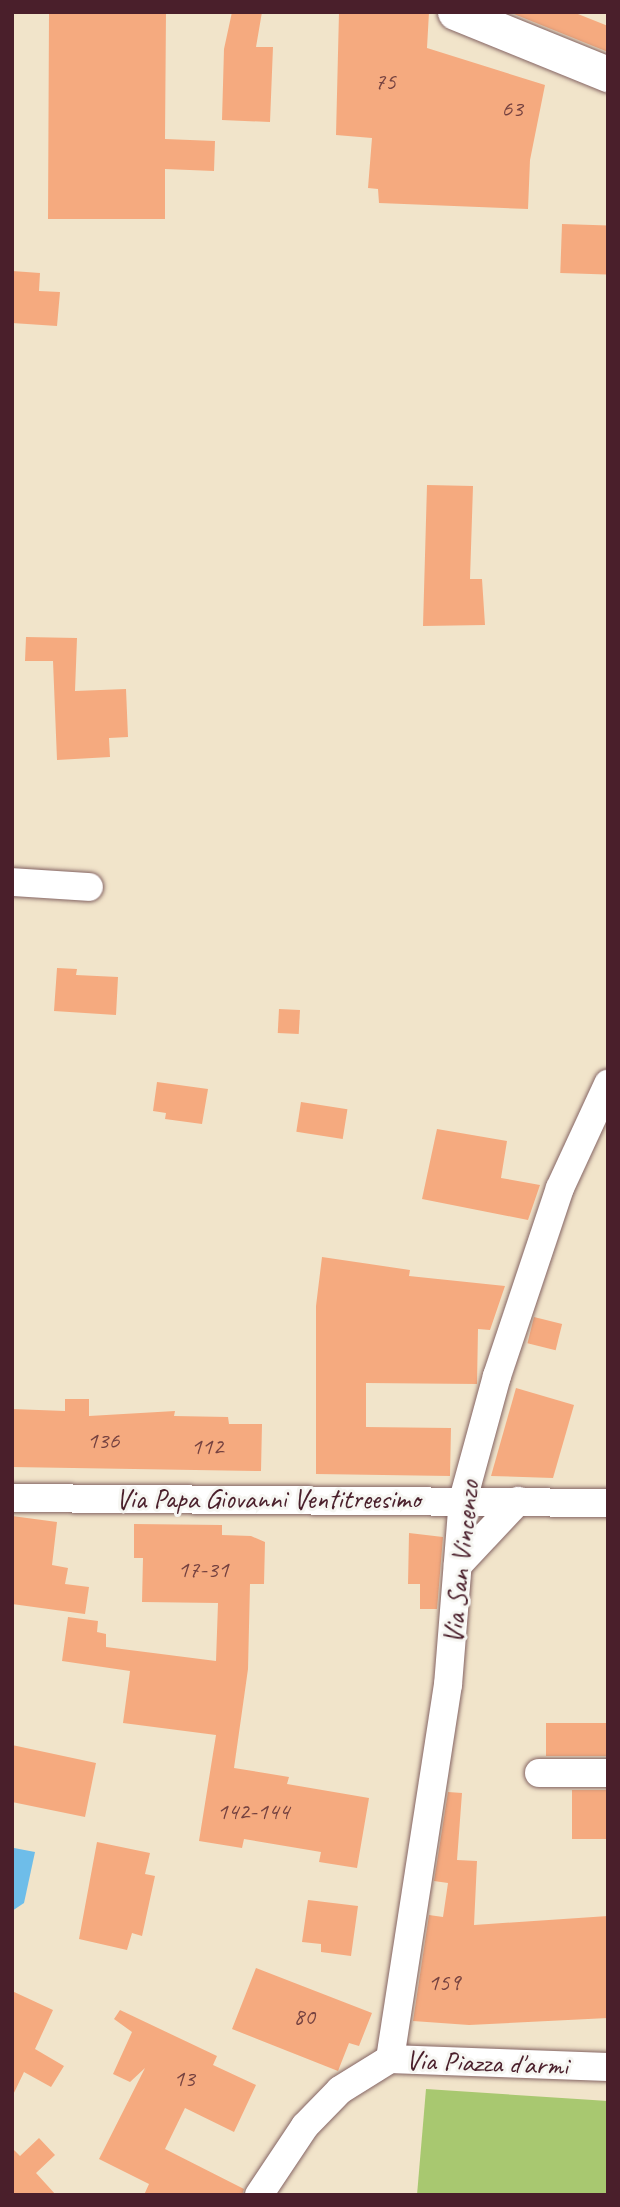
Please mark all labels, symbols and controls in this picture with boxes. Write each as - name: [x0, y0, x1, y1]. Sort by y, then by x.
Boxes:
- house number: 75: [374, 68, 396, 96]
- house number: 63: [501, 95, 523, 123]
- house number: 136: [87, 1427, 119, 1455]
- house number: 112: [191, 1433, 223, 1461]
- street label: Via San Vincenzo: [436, 1479, 486, 1645]
- street label: Via Papa Giovanni Ventitreesimo: [116, 1482, 420, 1516]
- house number: 17-31: [177, 1556, 229, 1584]
- house number: 142-144: [217, 1798, 289, 1826]
- house number: 159: [428, 1969, 460, 1997]
- house number: 80: [293, 2003, 315, 2031]
- street label: Via Piazza d'armi: [406, 2043, 568, 2083]
- house number: 13: [173, 2065, 195, 2093]

